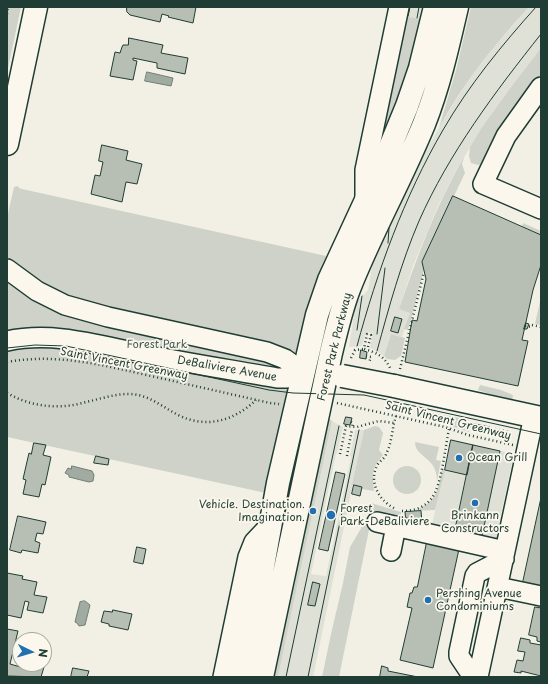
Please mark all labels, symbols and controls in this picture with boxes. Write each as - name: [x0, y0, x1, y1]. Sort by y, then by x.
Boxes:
- street label: Forest Park Parkway: [315, 291, 355, 403]
- park label: Forest Park: [127, 338, 187, 352]
- street label: Saint Vincent Greenway: [59, 345, 189, 383]
- street label: DeBaliviere Avenue: [176, 354, 278, 384]
- street label: Saint Vincent Greenway: [384, 399, 512, 443]
- place label: Ocean Grill: [467, 451, 527, 465]
- marker: Ocean Grill: [454, 453, 464, 463]
- place label: Vehicle. Destination. Imagination.: [199, 498, 305, 524]
- marker: Brinkann Constructors: [470, 498, 480, 508]
- place label: Forest Park-DeBaliviere: [340, 502, 430, 528]
- marker: Vehicle. Destination. Imagination.: [308, 506, 318, 516]
- marker: Forest Park-DeBaliviere: [325, 509, 337, 521]
- place label: Brinkann Constructors: [441, 509, 509, 535]
- place label: Pershing Avenue Condominiums: [436, 587, 522, 613]
- marker: Pershing Avenue Condominiums: [423, 595, 433, 605]
- north arrow: [12, 632, 52, 672]
- text: N: [35, 648, 52, 658]

